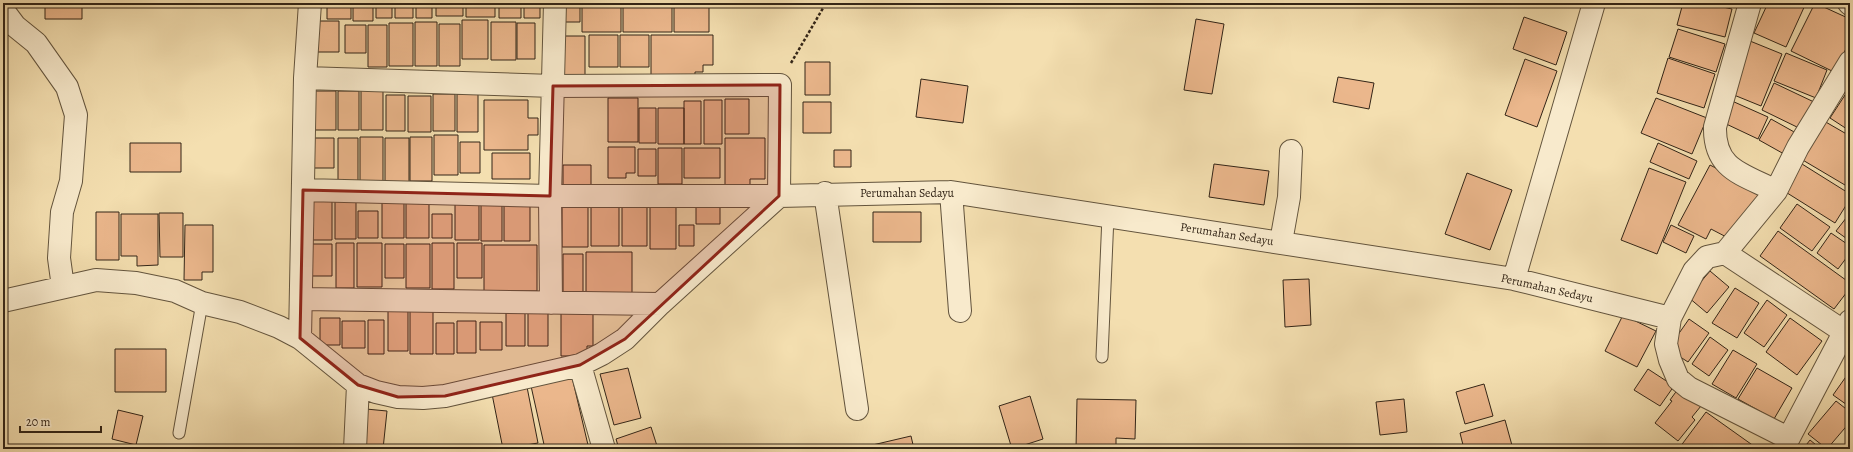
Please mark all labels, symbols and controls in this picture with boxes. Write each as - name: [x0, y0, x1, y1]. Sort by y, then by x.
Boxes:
- street label: Perumahan Sedayu: [860, 185, 955, 201]
- street label: Perumahan Sedayu: [1179, 219, 1275, 249]
- street label: Perumahan Sedayu: [1499, 270, 1595, 307]
- scale bar: [20, 408, 101, 434]
- text: 20 m: [26, 414, 50, 430]

